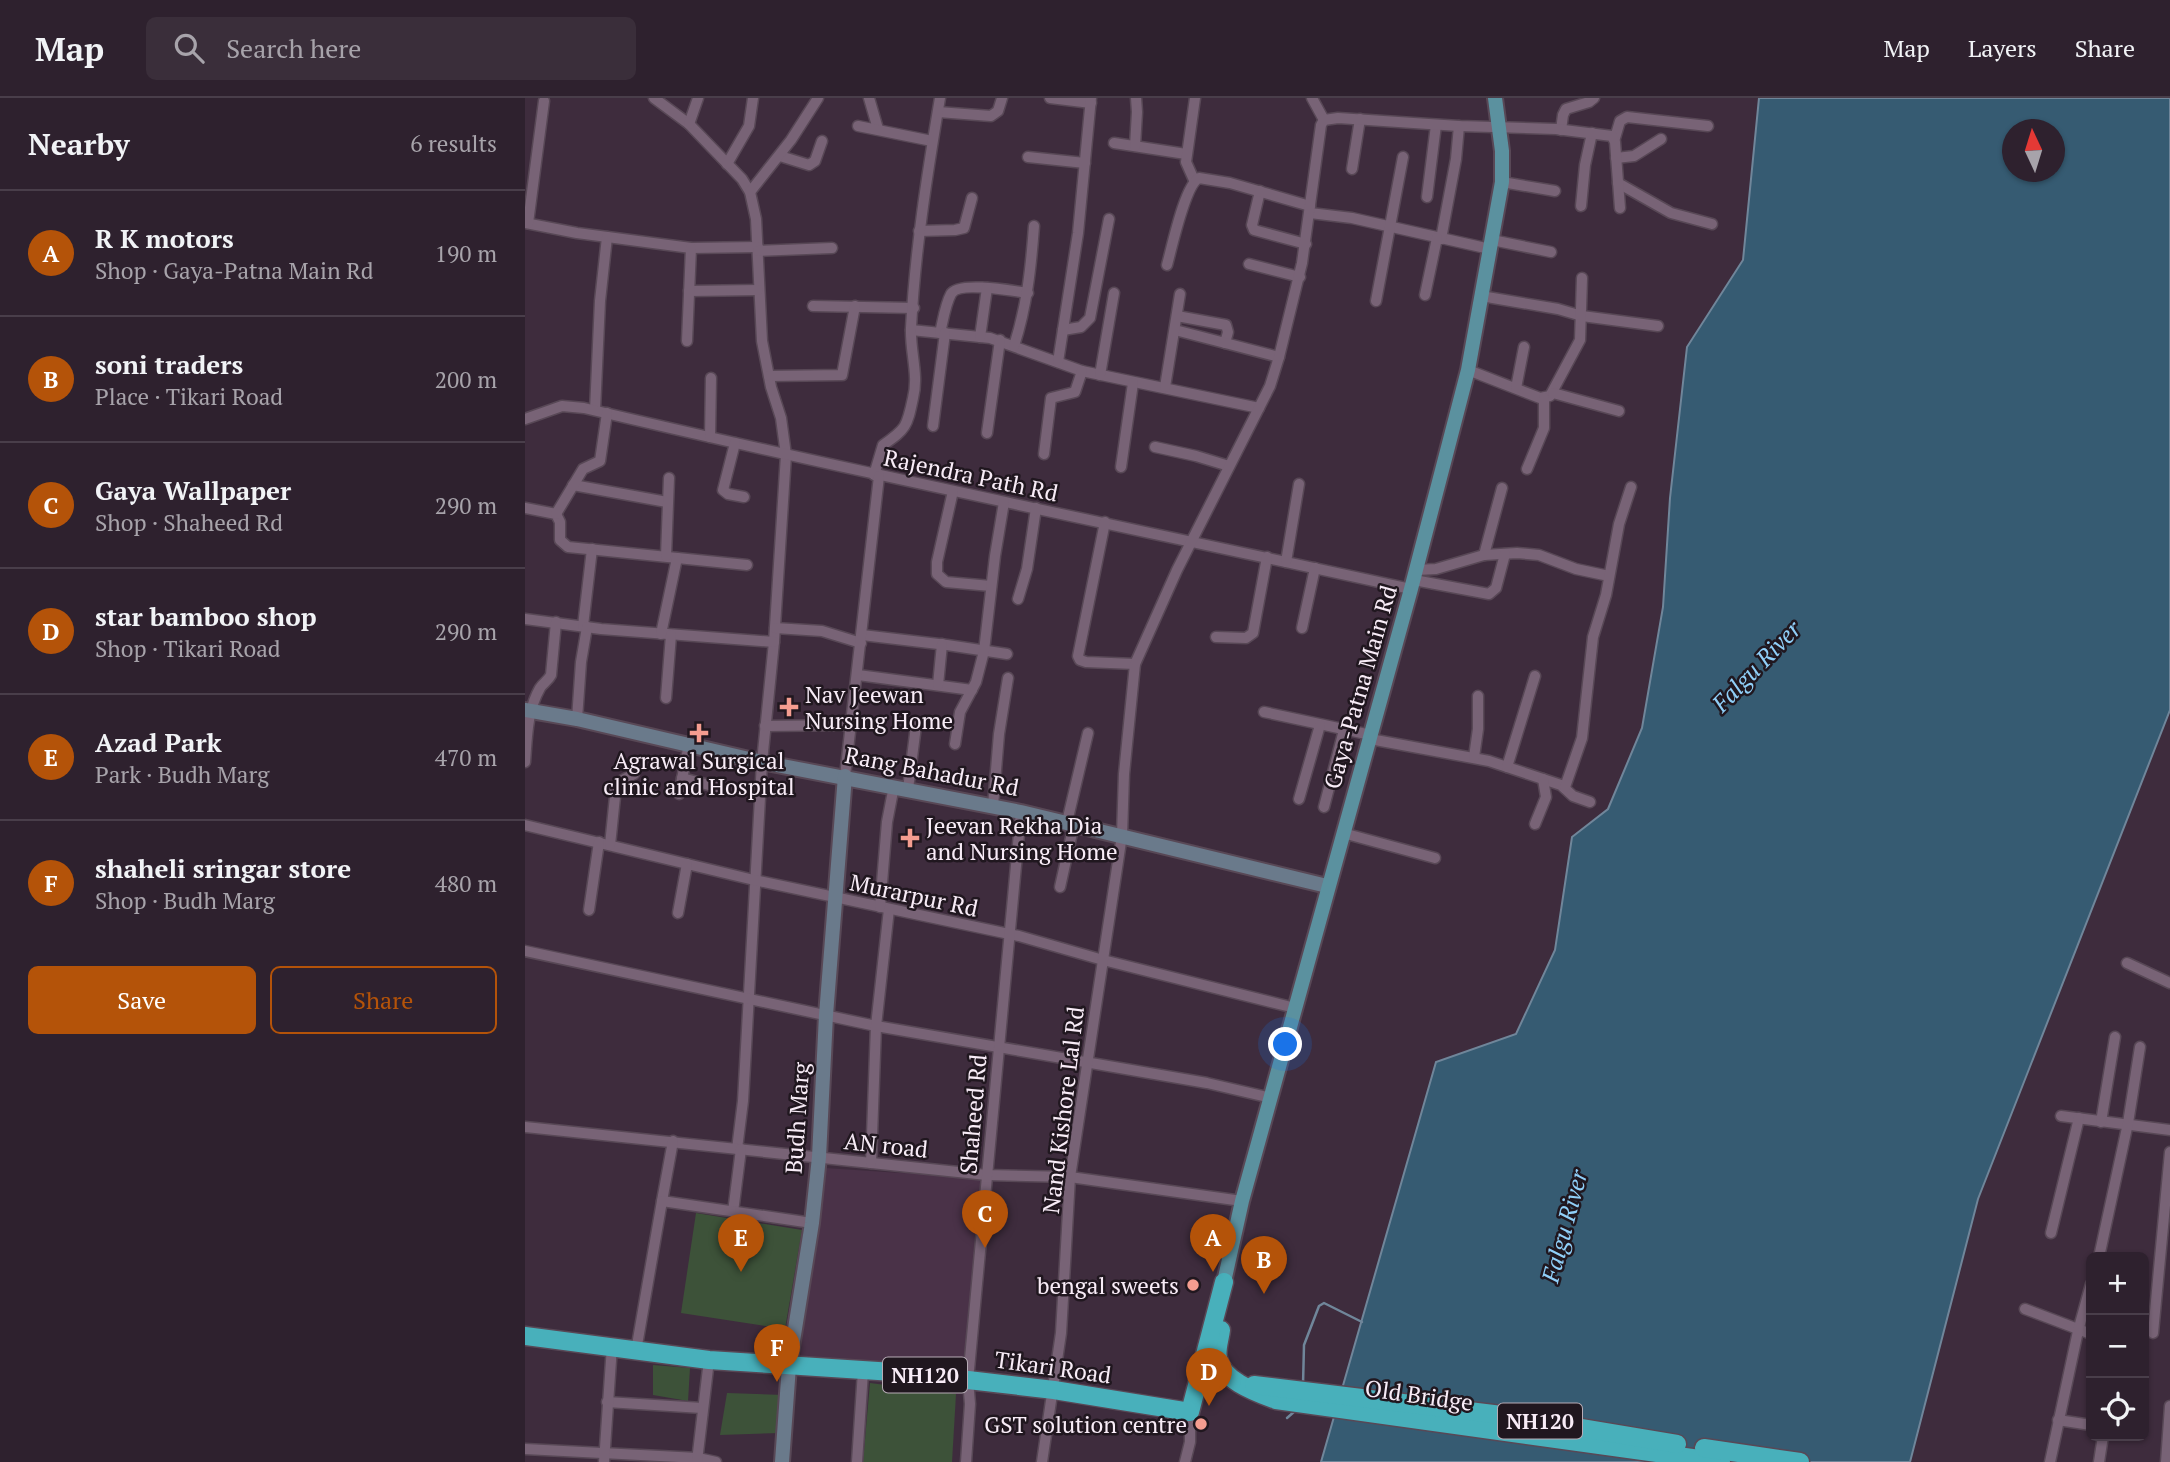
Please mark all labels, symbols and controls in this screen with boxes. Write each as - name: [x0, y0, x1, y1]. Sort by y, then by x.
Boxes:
- search box: [146, 17, 636, 80]
- text: Map: [35, 27, 104, 70]
- icon: search: [170, 29, 208, 67]
- text: Search here: [226, 31, 361, 65]
- text: Map: [1883, 32, 1930, 64]
- text: Layers: [1968, 32, 2037, 64]
- text: Share: [2075, 32, 2135, 64]
- north arrow: [2002, 119, 2065, 182]
- text: Nearby: [28, 124, 130, 164]
- text: 6 results: [410, 128, 497, 159]
- text: R K motors: [95, 221, 234, 255]
- text: A: [43, 238, 59, 269]
- text: 190 m: [435, 238, 497, 269]
- text: Shop · Gaya-Patna Main Rd: [95, 255, 374, 286]
- text: soni traders: [95, 347, 243, 381]
- text: B: [44, 364, 58, 395]
- text: 200 m: [435, 364, 497, 395]
- text: Place · Tikari Road: [95, 381, 283, 412]
- street label: Rajendra Path Rd: [881, 441, 1061, 509]
- text: Gaya Wallpaper: [95, 473, 291, 507]
- text: C: [44, 490, 59, 521]
- text: 290 m: [435, 490, 497, 521]
- text: Shop · Shaheed Rd: [95, 507, 283, 538]
- street label: Gaya-Patna Main Rd: [1316, 581, 1404, 792]
- text: star bamboo shop: [95, 599, 317, 633]
- water label: Falgu River: [1704, 612, 1809, 719]
- text: D: [43, 616, 59, 647]
- text: 290 m: [435, 616, 497, 647]
- text: Shop · Tikari Road: [95, 633, 281, 664]
- place label: Nav Jeewan Nursing Home: [805, 679, 953, 736]
- marker: Nav Jeewan Nursing Home: [779, 697, 799, 717]
- marker: Agrawal Surgical clinic and Hospital: [689, 723, 709, 743]
- text: Azad Park: [95, 725, 222, 759]
- street label: Rang Bahadur Rd: [843, 739, 1022, 803]
- text: E: [44, 742, 58, 773]
- text: 470 m: [435, 742, 497, 773]
- place label: Agrawal Surgical clinic and Hospital: [603, 745, 795, 802]
- text: Park · Budh Marg: [95, 759, 269, 790]
- place label: Jeevan Rekha Dia and Nursing Home: [926, 810, 1118, 867]
- marker: Jeevan Rekha Dia and Nursing Home: [900, 828, 920, 848]
- text: shaheli sringar store: [95, 851, 351, 885]
- street label: Murarpur Rd: [847, 866, 981, 924]
- text: F: [44, 868, 58, 899]
- text: 480 m: [435, 868, 497, 899]
- text: Shop · Budh Marg: [95, 885, 275, 916]
- button: Save: [28, 966, 256, 1034]
- button: Share: [270, 966, 497, 1034]
- street label: Nand Kishore Lal Rd: [1035, 1004, 1091, 1215]
- your location: [1268, 1027, 1302, 1061]
- street label: Shaheed Rd: [952, 1053, 994, 1175]
- street label: Budh Marg: [778, 1060, 816, 1175]
- street label: AN road: [843, 1125, 930, 1165]
- water label: Falgu River: [1533, 1165, 1595, 1287]
- pin: C: [962, 1190, 1008, 1248]
- pin: E: [718, 1214, 764, 1272]
- pin: A: [1190, 1214, 1236, 1272]
- pin: B: [1241, 1236, 1287, 1294]
- map controls: [2086, 1252, 2149, 1441]
- button: +: [2086, 1252, 2149, 1315]
- place label: bengal sweets: [1037, 1270, 1179, 1301]
- marker: bengal sweets: [1185, 1277, 1201, 1293]
- button: −: [2086, 1315, 2149, 1378]
- pin: F: [754, 1324, 800, 1382]
- street label: Tikari Road: [993, 1343, 1113, 1391]
- pin: D: [1186, 1348, 1232, 1406]
- road number: NH120: [883, 1358, 967, 1392]
- street label: Old Bridge: [1363, 1372, 1475, 1418]
- button: locate: [2086, 1378, 2149, 1441]
- road number: NH120: [1498, 1404, 1582, 1438]
- place label: GST solution centre: [984, 1409, 1187, 1440]
- marker: GST solution centre: [1193, 1416, 1209, 1432]

